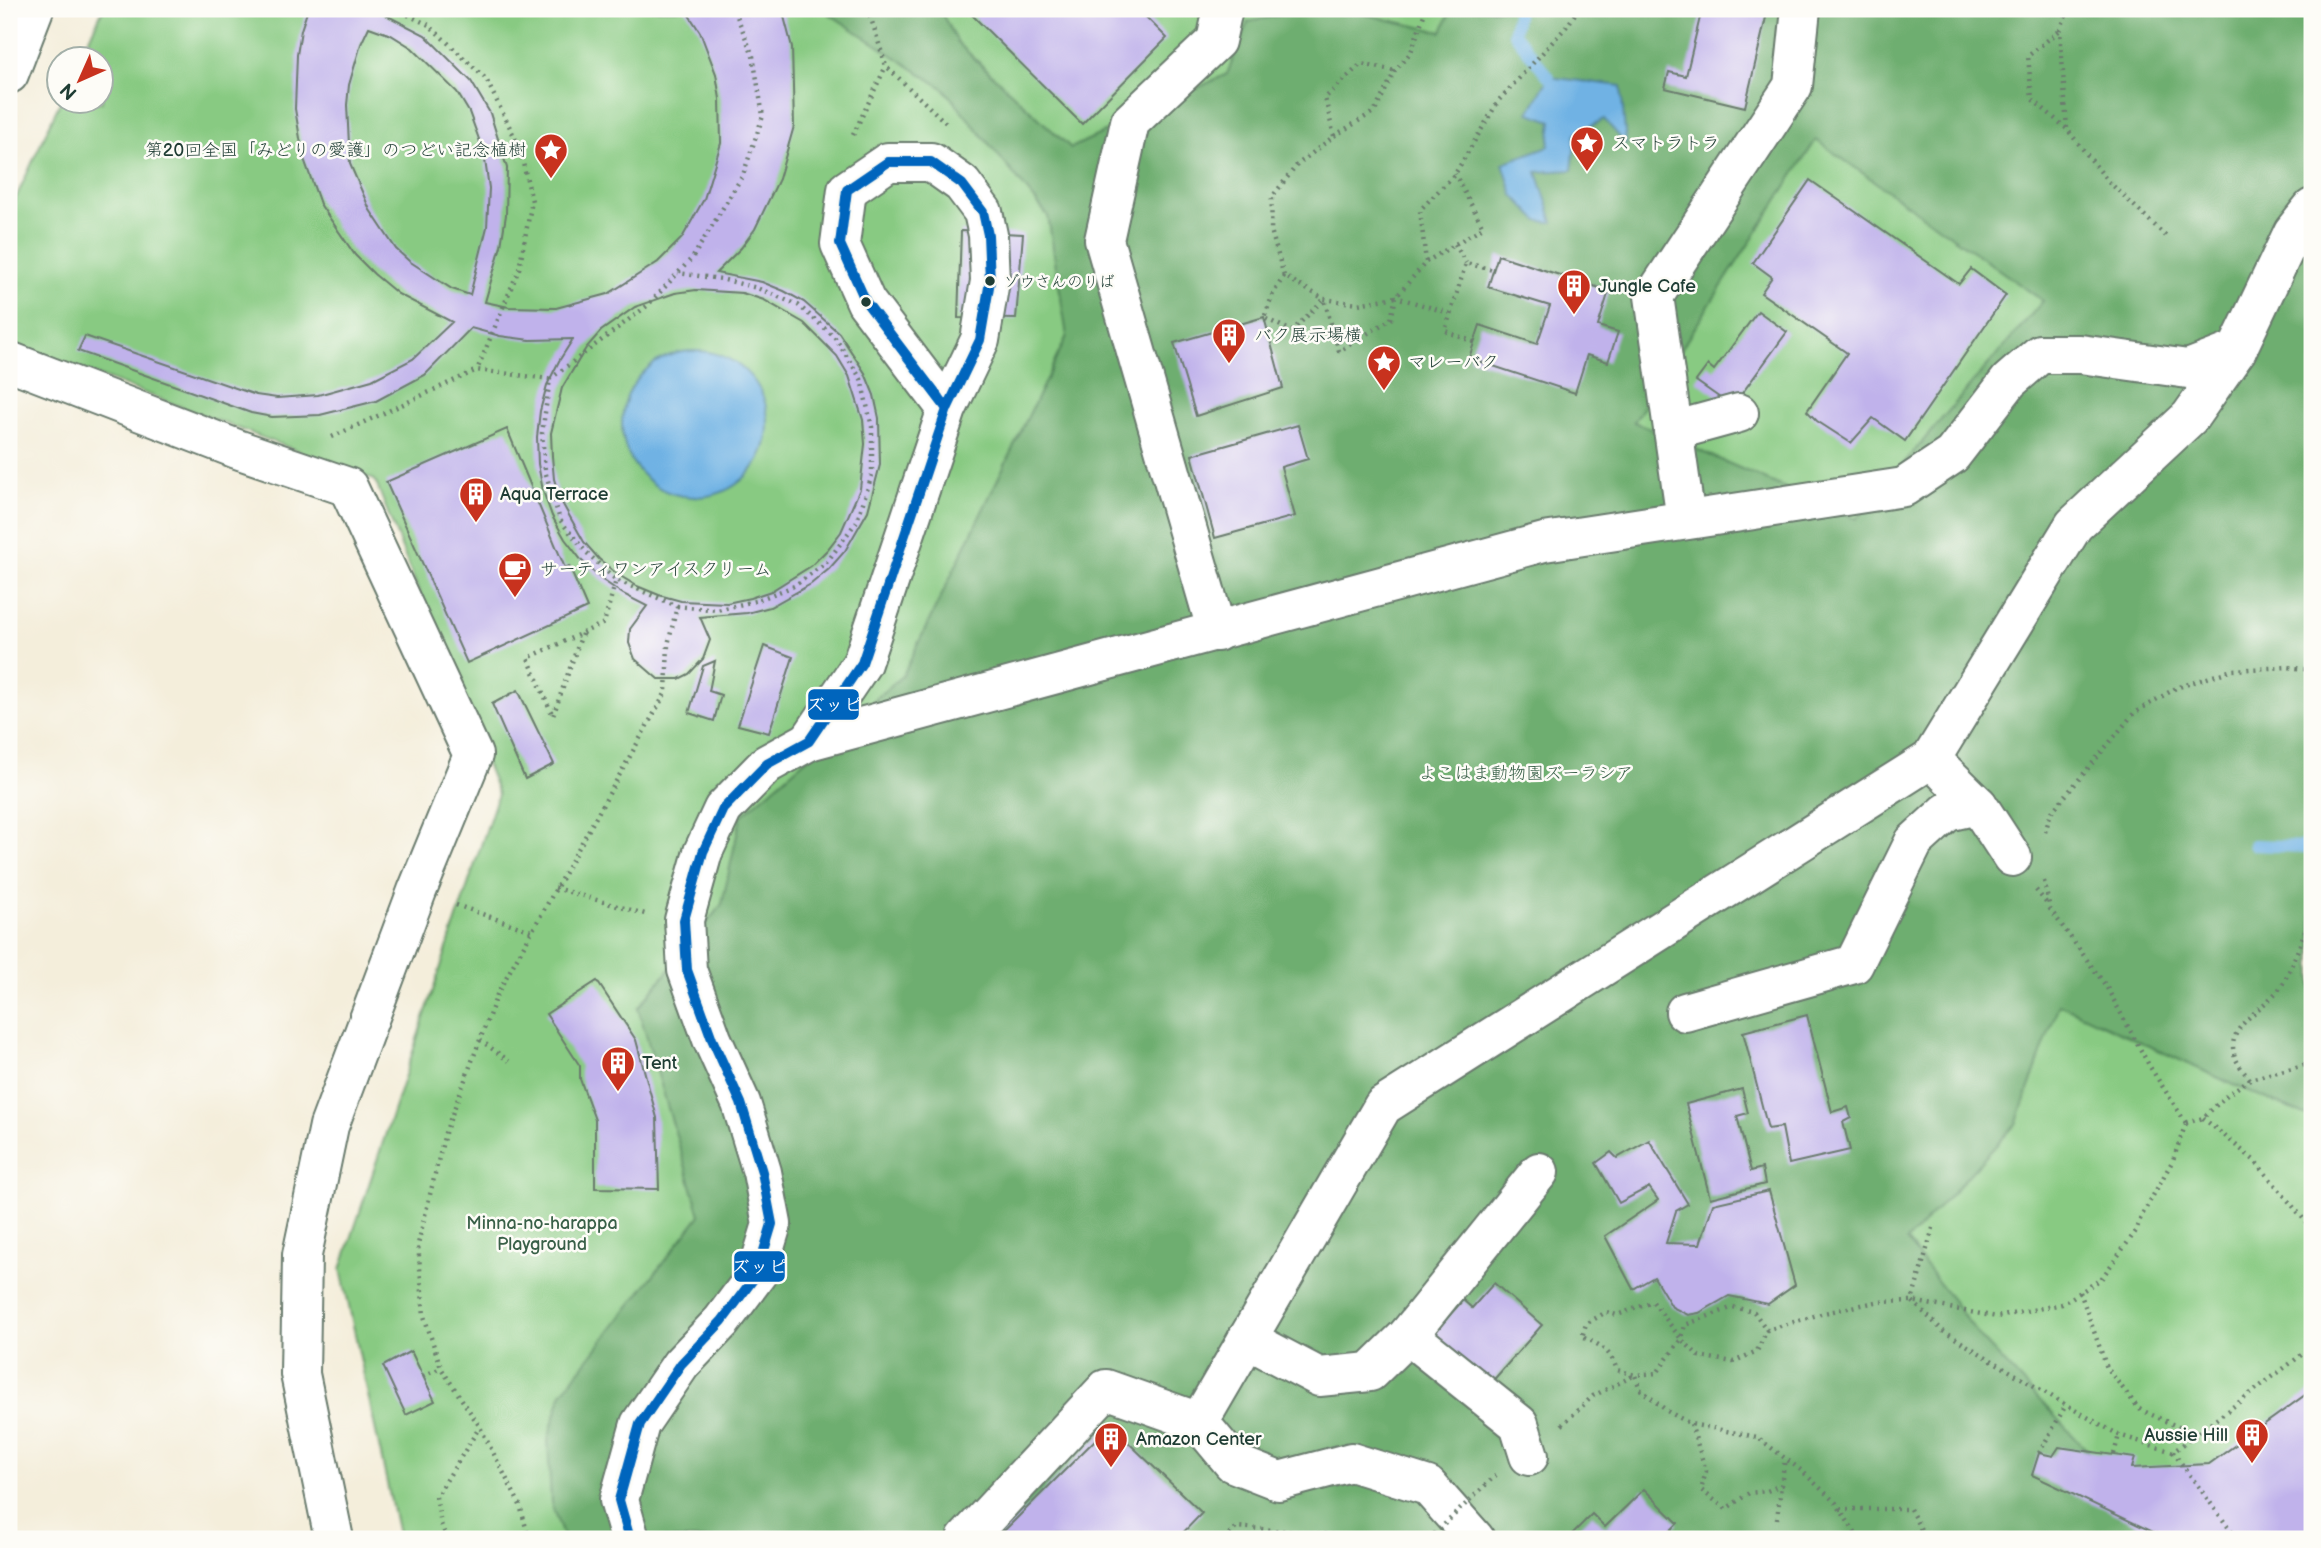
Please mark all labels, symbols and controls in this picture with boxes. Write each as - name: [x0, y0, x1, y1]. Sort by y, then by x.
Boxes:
- north arrow: [46, 46, 116, 116]
- text: N: [56, 78, 82, 104]
- place icon: スマトラトラ: [1568, 124, 1606, 173]
- place icon: 第20回全国「みどりの愛護」のつどい記念植樹: [532, 131, 570, 180]
- place label: スマトラトラ: [1612, 133, 1720, 154]
- place label: 第20回全国「みどりの愛護」のつどい記念植樹: [145, 140, 526, 161]
- building icon: Jungle Cafe: [1555, 267, 1593, 316]
- place label: ゾウさんのりば: [1003, 273, 1115, 292]
- marker: ゾウさんのりば: [983, 274, 997, 288]
- place label: Jungle Cafe: [1598, 276, 1696, 297]
- unlabelled marker: [859, 295, 873, 309]
- building icon: バク展示場横: [1210, 316, 1248, 365]
- place label: バク展示場横: [1254, 325, 1362, 346]
- place icon: マレーバク: [1365, 343, 1403, 392]
- place label: マレーバク: [1408, 352, 1499, 373]
- building icon: Aqua Terrace: [457, 475, 495, 524]
- place label: Aqua Terrace: [500, 484, 609, 505]
- cafe icon: サーティワンアイスクリーム: [496, 550, 534, 599]
- place label: サーティワンアイスクリーム: [540, 559, 771, 580]
- line badge: ズッピ: [807, 688, 860, 721]
- text: ズッピ: [805, 694, 863, 717]
- park label: よこはま動物園ズーラシア: [1418, 763, 1634, 784]
- building icon: Tent: [599, 1044, 637, 1093]
- place label: Tent: [642, 1053, 678, 1074]
- park label: Minna-no-harappa Playground: [466, 1213, 618, 1255]
- line badge: ズッピ: [733, 1250, 786, 1283]
- text: ズッピ: [730, 1256, 788, 1279]
- building icon: Aussie Hill: [2233, 1416, 2271, 1465]
- building icon: Amazon Center: [1092, 1420, 1130, 1469]
- place label: Aussie Hill: [2144, 1425, 2228, 1446]
- place label: Amazon Center: [1136, 1429, 1262, 1450]

